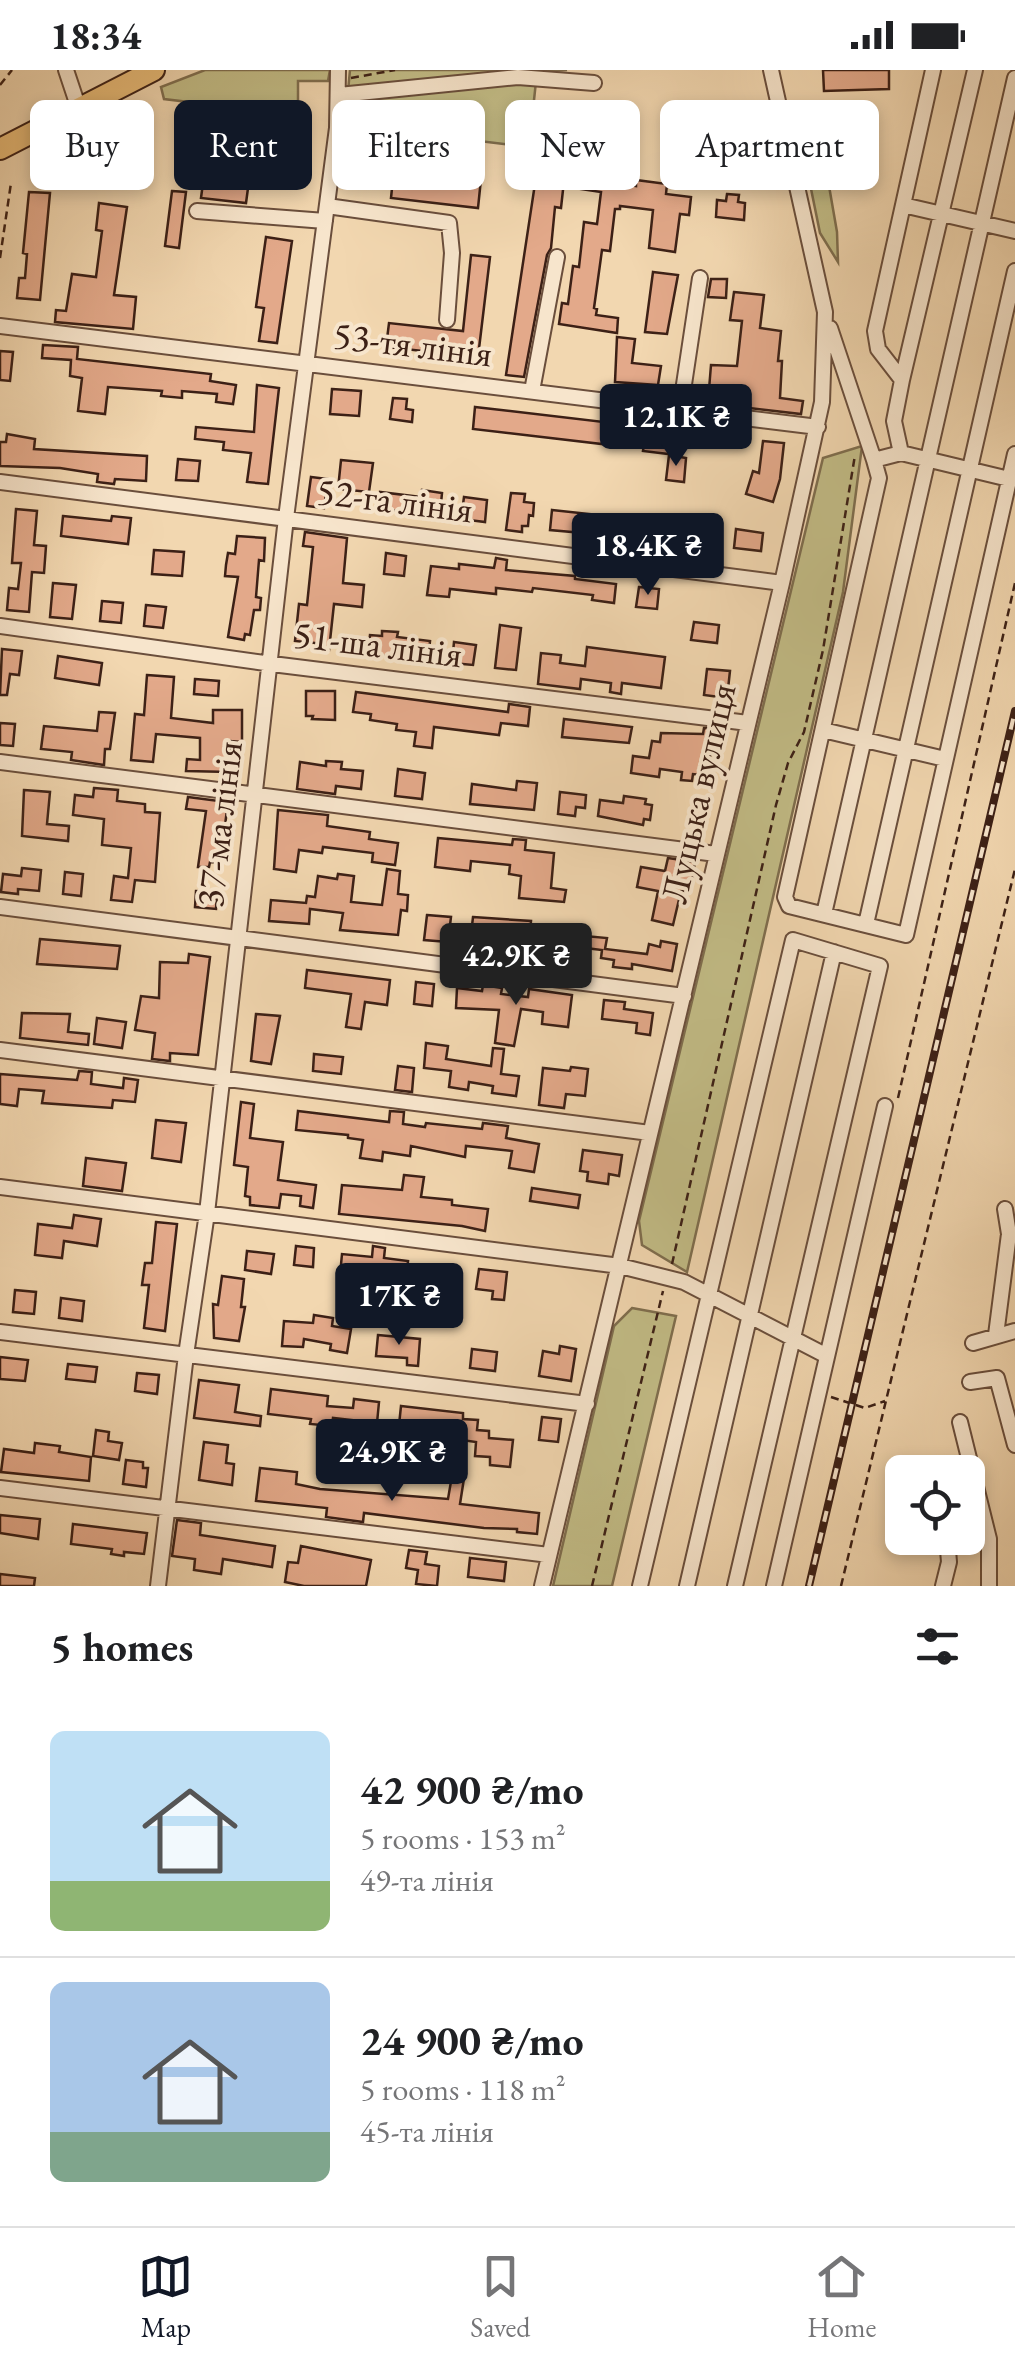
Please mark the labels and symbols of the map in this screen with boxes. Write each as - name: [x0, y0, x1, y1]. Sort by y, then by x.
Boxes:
- street label: 53-тя лінія: [331, 309, 495, 378]
- pin: 12.1K ₴: [584, 384, 768, 469]
- street label: 52-га лінія: [314, 466, 476, 533]
- pin: 18.4K ₴: [556, 513, 740, 598]
- street label: 51-ша лінія: [291, 609, 465, 678]
- street label: Луцька вулиця: [648, 678, 747, 908]
- street label: 37-ма лінія: [184, 738, 253, 910]
- pin: 42.9K ₴: [424, 923, 608, 1008]
- pin: 17K ₴: [329, 1263, 469, 1348]
- pin: 24.9K ₴: [300, 1419, 484, 1504]

